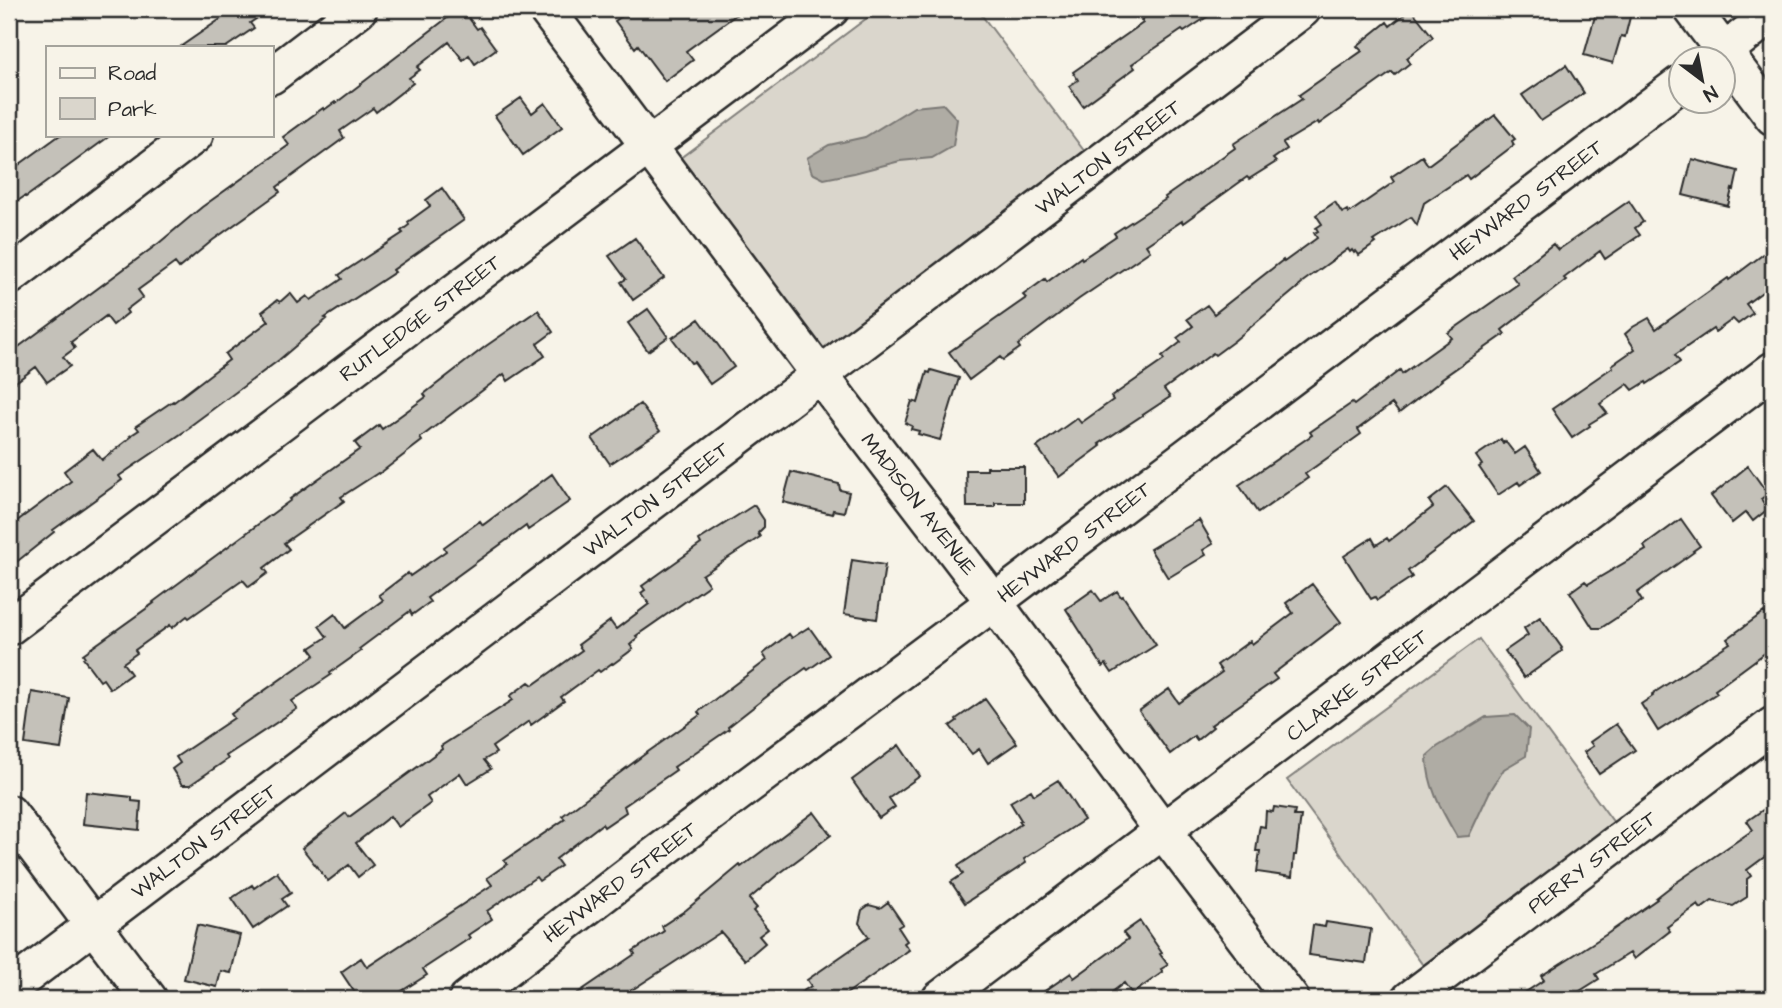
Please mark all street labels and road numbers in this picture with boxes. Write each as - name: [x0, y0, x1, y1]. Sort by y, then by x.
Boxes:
- street label: WALTON STREET: [1029, 92, 1188, 222]
- street label: HEYWARD STREET: [1443, 132, 1610, 268]
- street label: RUTLEDGE STREET: [334, 248, 508, 389]
- street label: MADISON AVENUE: [854, 427, 984, 582]
- street label: WALTON STREET: [577, 434, 736, 564]
- street label: HEYWARD STREET: [991, 474, 1158, 610]
- street label: CLARKE STREET: [1280, 622, 1435, 748]
- street label: WALTON STREET: [125, 776, 284, 906]
- street label: PERRY STREET: [1522, 804, 1664, 921]
- street label: HEYWARD STREET: [537, 814, 704, 950]

